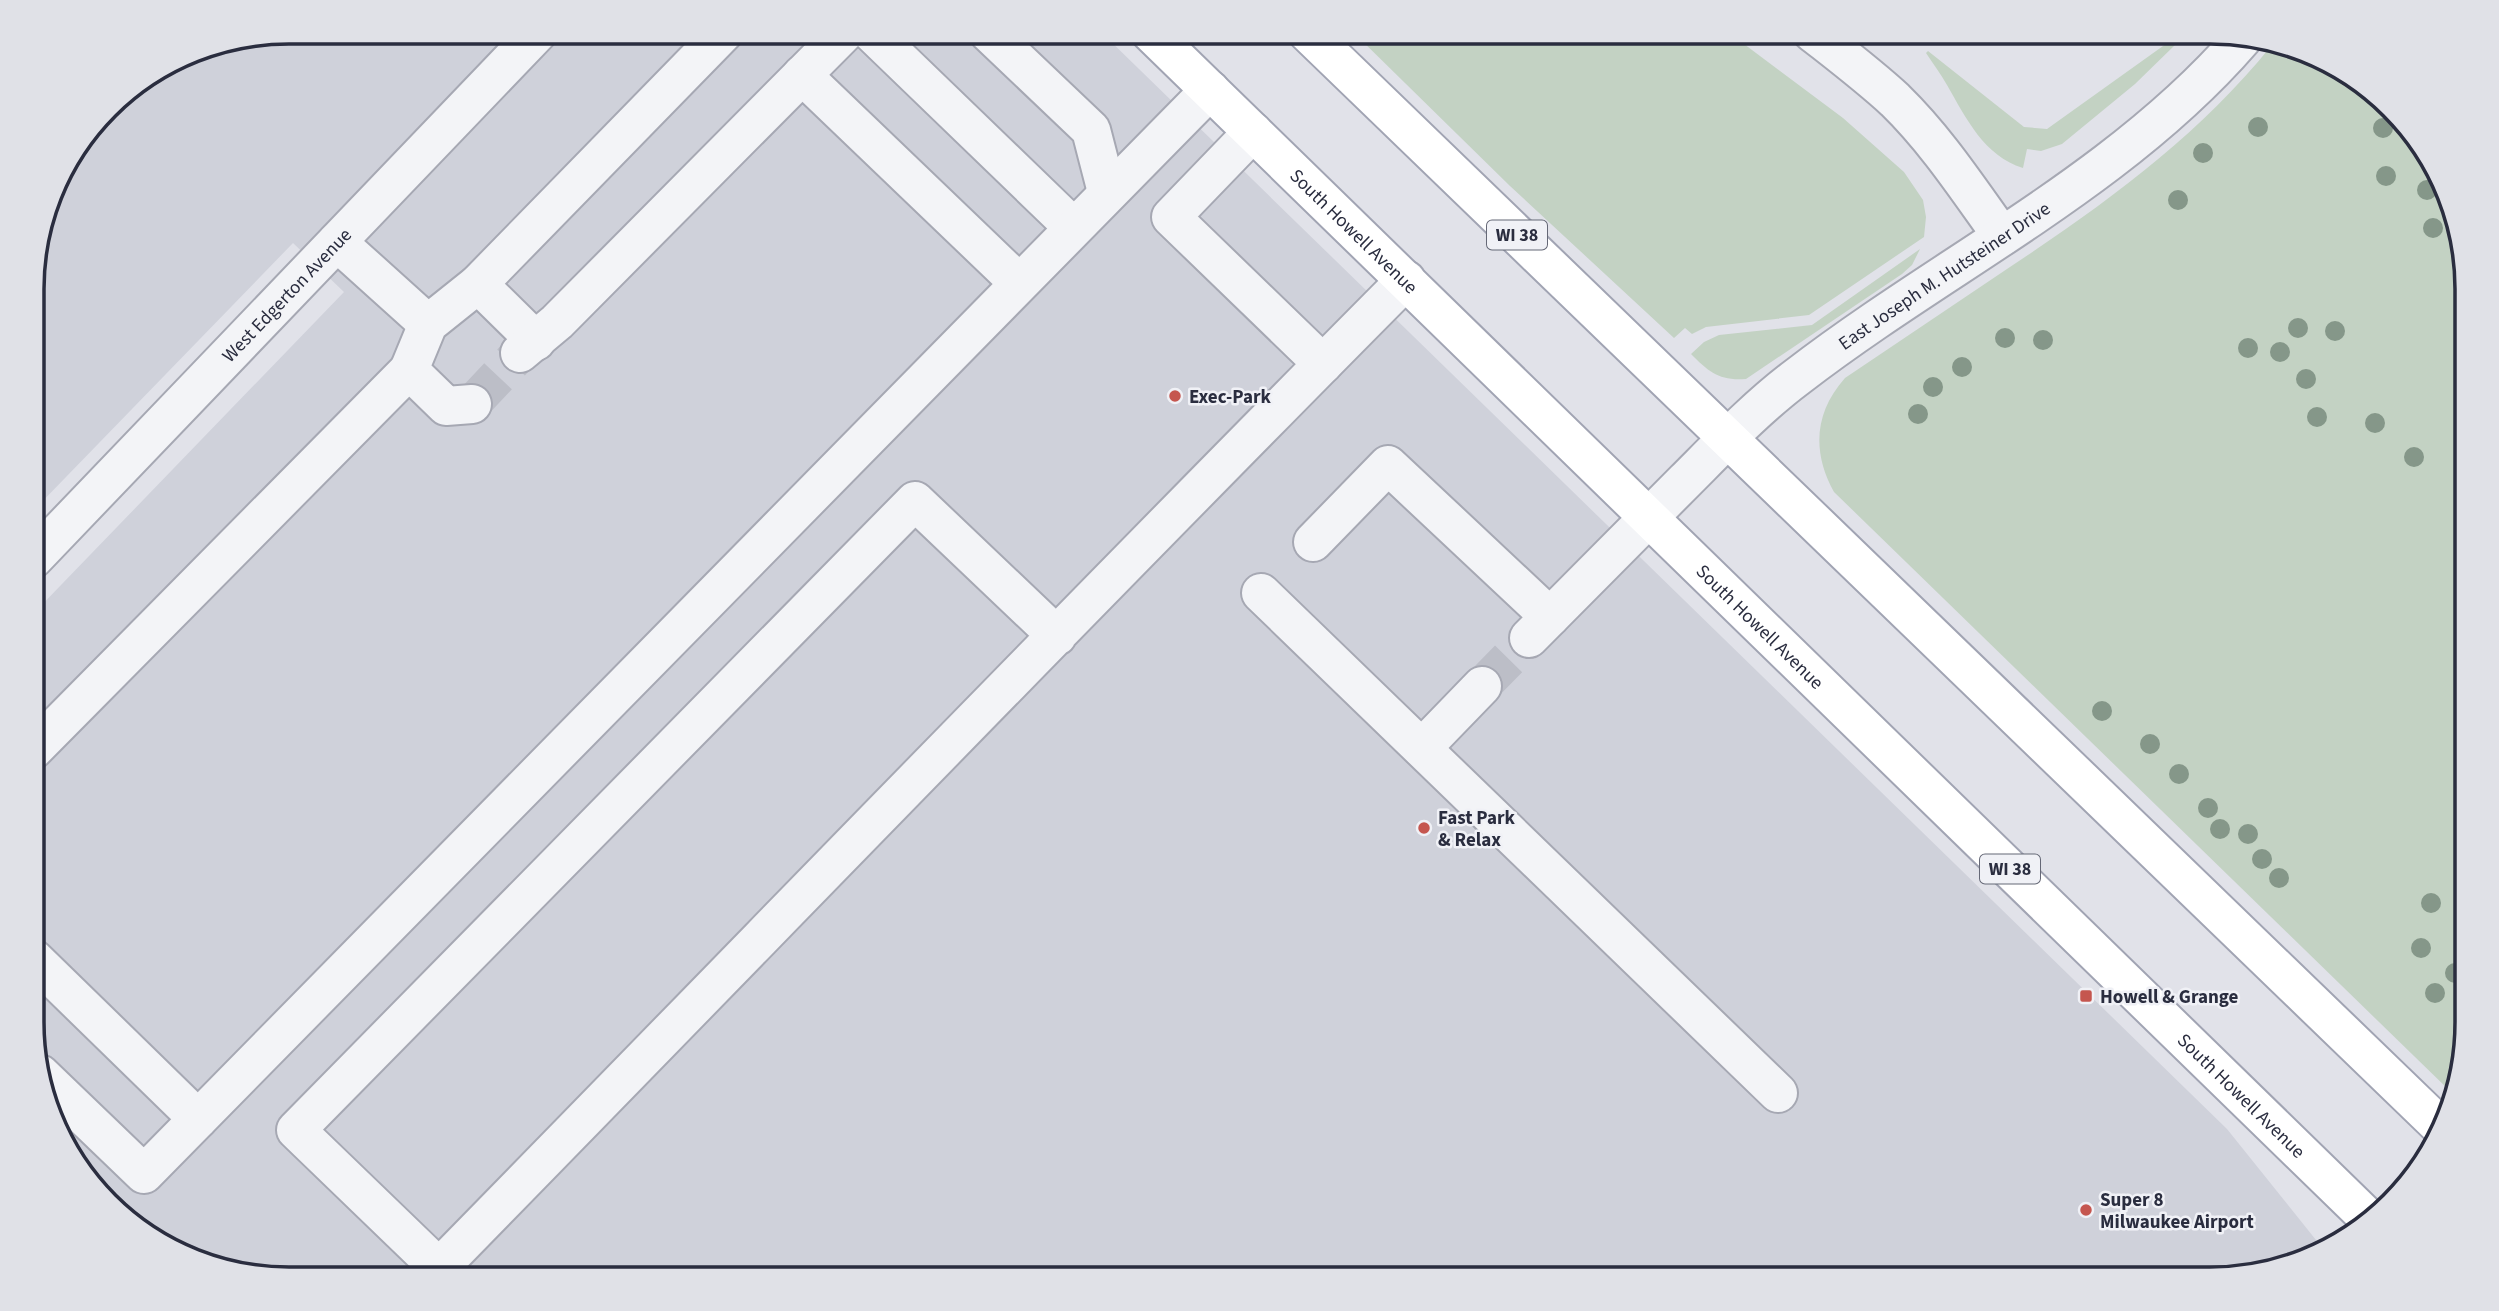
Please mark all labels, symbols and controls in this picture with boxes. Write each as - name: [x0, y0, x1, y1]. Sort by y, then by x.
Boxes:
- street label: South Howell Avenue: [1283, 163, 1423, 301]
- street label: East Joseph M. Hutsteiner Drive: [1833, 196, 2056, 357]
- road number: WI 38: [1487, 220, 1547, 249]
- street label: West Edgerton Avenue: [216, 222, 358, 369]
- place label: Exec-Park: [1189, 384, 1271, 411]
- marker: Exec-Park: [1167, 388, 1183, 404]
- street label: South Howell Avenue: [1689, 559, 1829, 696]
- place label: Fast Park & Relax: [1438, 805, 1516, 854]
- marker: Fast Park & Relax: [1416, 820, 1432, 836]
- road number: WI 38: [1980, 854, 2040, 884]
- place label: Howell & Grange: [2100, 984, 2239, 1011]
- marker: Howell & Grange: [2078, 988, 2094, 1004]
- street label: South Howell Avenue: [2171, 1028, 2311, 1165]
- place label: Super 8 Milwaukee Airport: [2100, 1187, 2254, 1236]
- marker: Super 8 Milwaukee Airport: [2078, 1202, 2094, 1218]

